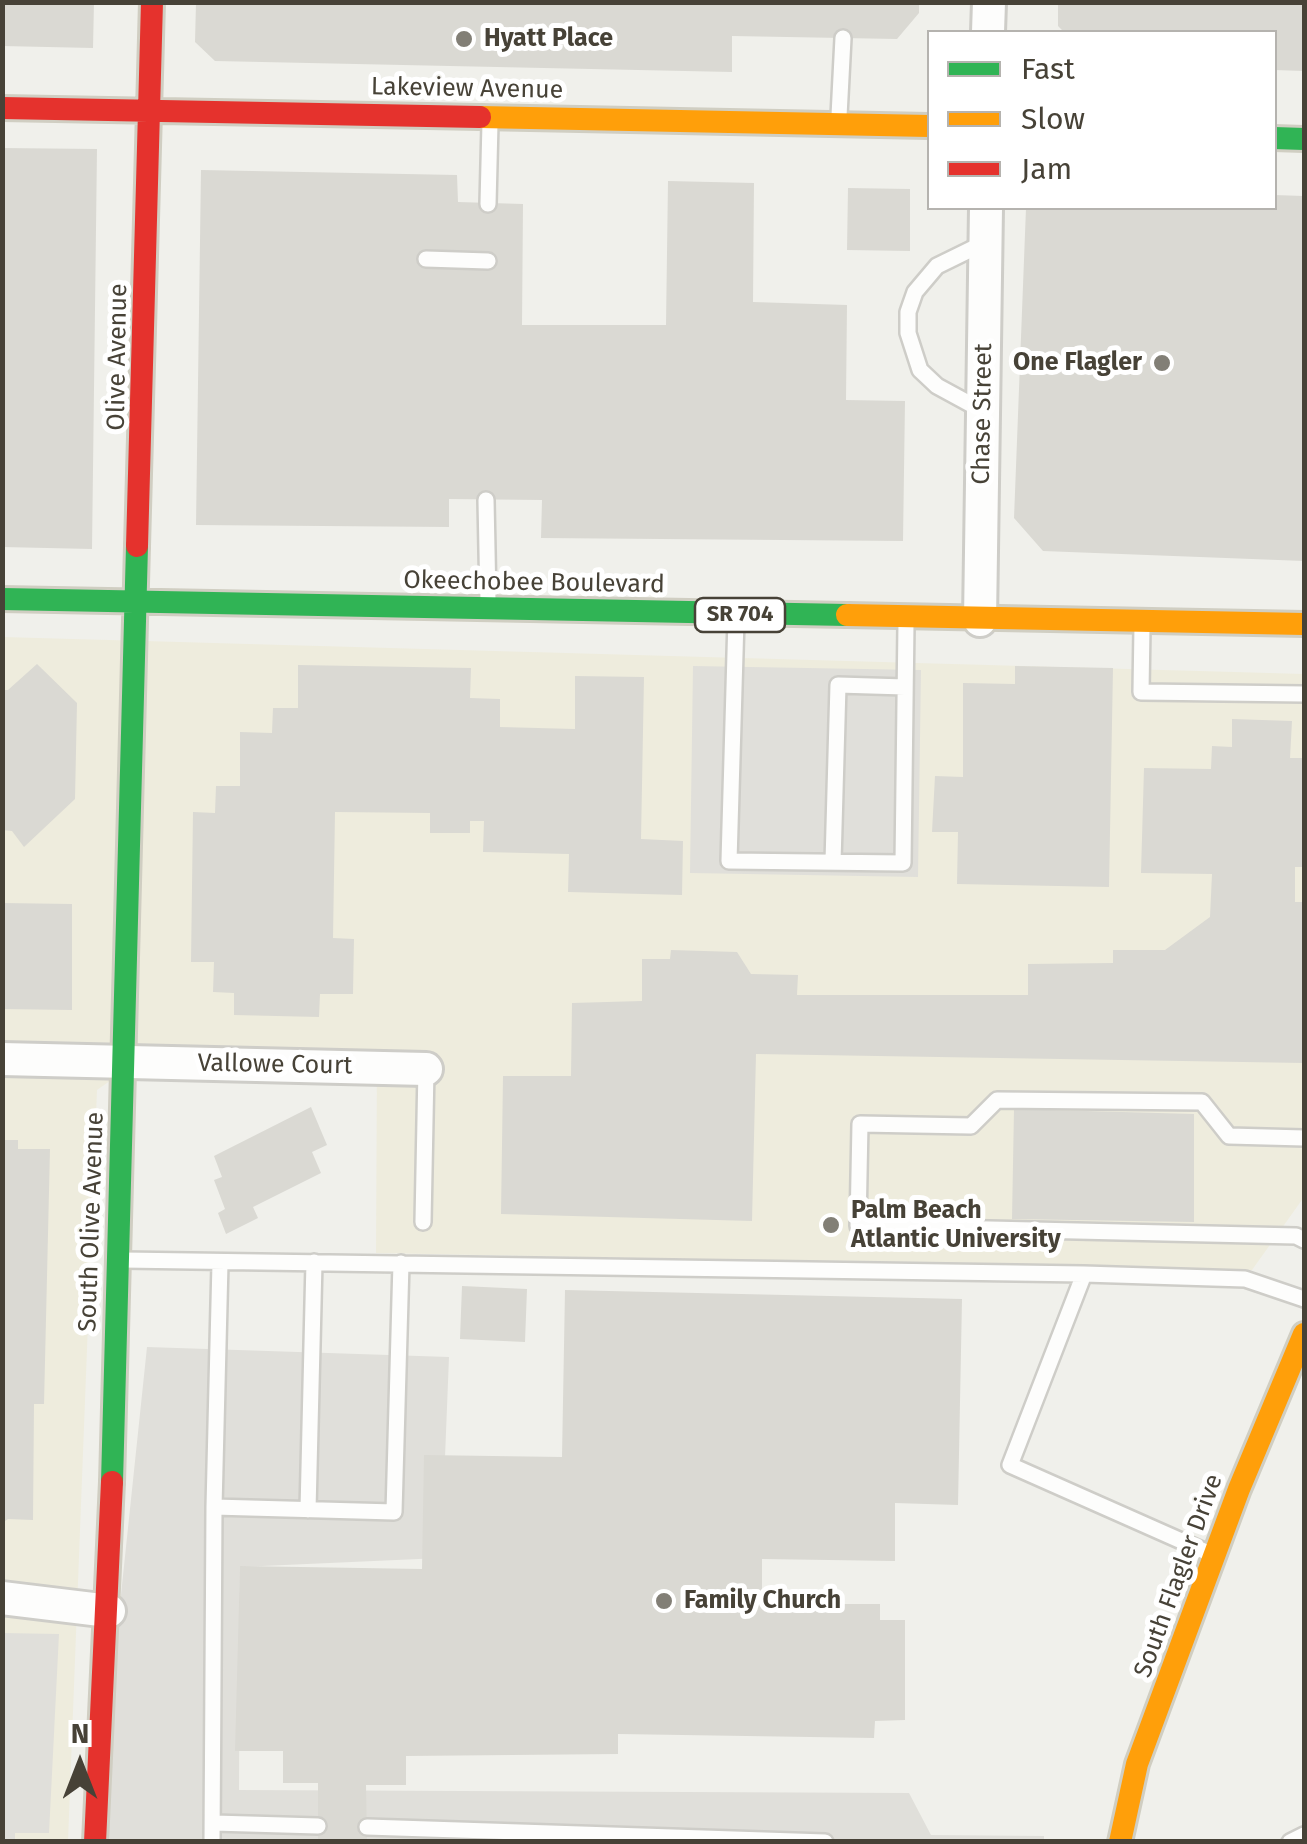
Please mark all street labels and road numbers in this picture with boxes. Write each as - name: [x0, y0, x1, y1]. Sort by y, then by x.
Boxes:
- street label: Lakeview Avenue: [371, 72, 563, 106]
- street label: Olive Avenue: [102, 283, 134, 431]
- street label: Chase Street: [967, 343, 999, 485]
- street label: Okeechobee Boulevard: [403, 566, 665, 600]
- road number: SR 704: [695, 598, 785, 632]
- street label: Vallowe Court: [197, 1049, 353, 1081]
- street label: South Olive Avenue: [73, 1111, 111, 1333]
- street label: South Flagler Drive: [1128, 1470, 1230, 1682]

